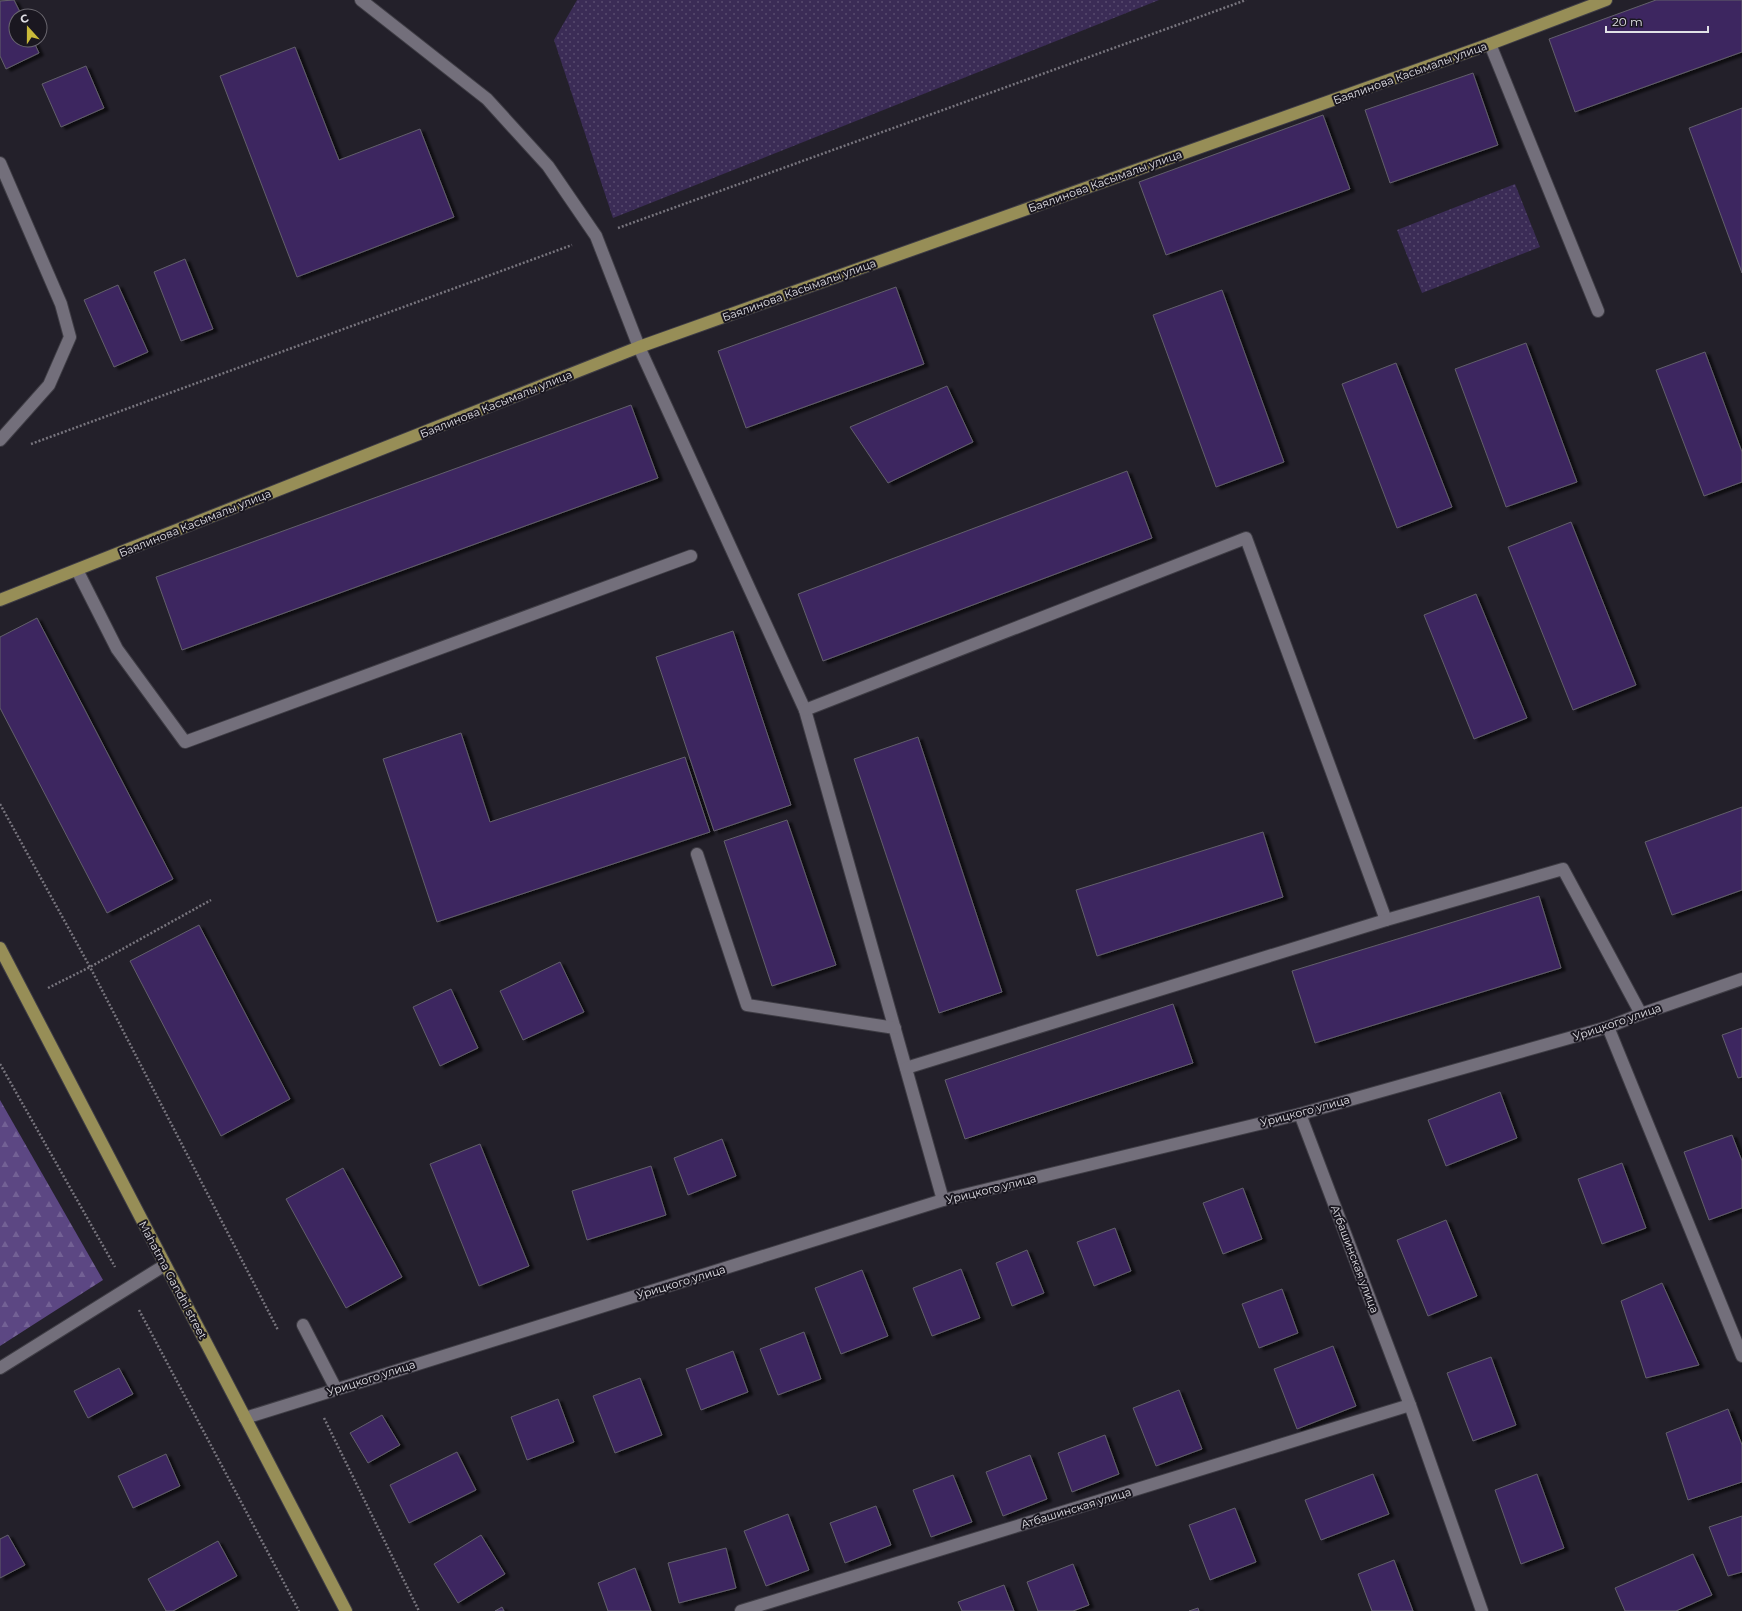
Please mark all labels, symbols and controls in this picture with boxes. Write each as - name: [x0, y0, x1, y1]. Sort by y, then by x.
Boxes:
- north arrow: [8, 8, 48, 48]
- scale bar: [1606, 8, 1708, 34]
- text: С: [18, 11, 31, 27]
- text: 20 m: [1612, 14, 1643, 29]
- street label: Баялинова Касымалы улица: [1331, 39, 1489, 107]
- street label: Баялинова Касымалы улица: [1026, 147, 1184, 215]
- street label: Баялинова Касымалы улица: [720, 256, 878, 324]
- street label: Баялинова Касымалы улица: [418, 367, 574, 441]
- street label: Баялинова Касымалы улица: [117, 486, 273, 560]
- street label: Урицкого улица: [1571, 1000, 1663, 1044]
- street label: Урицкого улица: [1259, 1092, 1351, 1130]
- street label: Урицкого улица: [945, 1171, 1037, 1207]
- street label: Атбашинская улица: [1328, 1203, 1382, 1315]
- street label: Mahatma Gandhi street: [136, 1219, 210, 1342]
- street label: Урицкого улица: [635, 1262, 727, 1302]
- street label: Урицкого улица: [325, 1357, 417, 1399]
- street label: Атбашинская улица: [1019, 1485, 1133, 1531]

